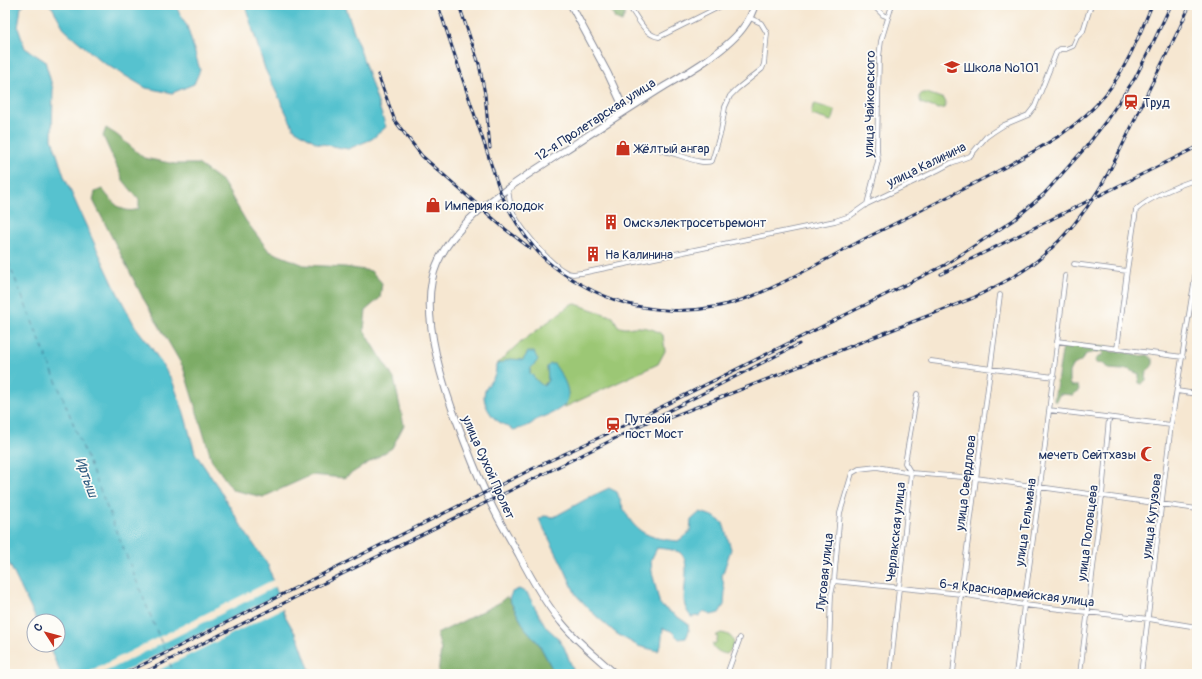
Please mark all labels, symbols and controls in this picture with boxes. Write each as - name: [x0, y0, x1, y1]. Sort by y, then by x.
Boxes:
- street label: улица Чайковского: [861, 50, 879, 159]
- school or university icon: Школа №101: [943, 58, 961, 76]
- place label: Школа №101: [964, 60, 1039, 76]
- street label: 12-я Пролетарская улица: [532, 75, 659, 165]
- station icon: Труд: [1122, 93, 1140, 111]
- place label: Труд: [1143, 95, 1170, 111]
- shop icon: Жёлтый ангар: [614, 139, 632, 157]
- street label: улица Калинина: [883, 139, 969, 191]
- place label: Жёлтый ангар: [633, 141, 710, 157]
- shop icon: Империя колодок: [424, 196, 442, 214]
- place label: Империя колодок: [445, 198, 545, 214]
- building icon: Омскэлектросетьремонт: [602, 213, 620, 231]
- place label: Омскэлектросетьремонт: [623, 215, 767, 231]
- building icon: На Калинина: [584, 245, 602, 263]
- place label: На Калинина: [605, 247, 673, 263]
- place label: Путевой пост Мост: [625, 411, 684, 442]
- street label: улица Сухой Пролет: [458, 412, 518, 522]
- station icon: Путевой пост Мост: [604, 416, 622, 434]
- street label: улица Свердлова: [952, 434, 980, 533]
- mosque icon: мечеть Сейтхазы: [1139, 445, 1157, 463]
- place label: мечеть Сейтхазы: [1038, 447, 1136, 463]
- water label: Иртыш: [72, 455, 102, 500]
- street label: улица Кутузова: [1139, 472, 1165, 561]
- street label: улица Тельмана: [1012, 477, 1040, 568]
- street label: Черлакская улица: [883, 481, 909, 583]
- street label: улица Половцева: [1074, 484, 1102, 583]
- street label: Луговая улица: [813, 532, 837, 613]
- street label: 6-я Красноармейская улица: [939, 576, 1095, 610]
- north arrow: [26, 613, 66, 653]
- text: С: [31, 621, 46, 634]

